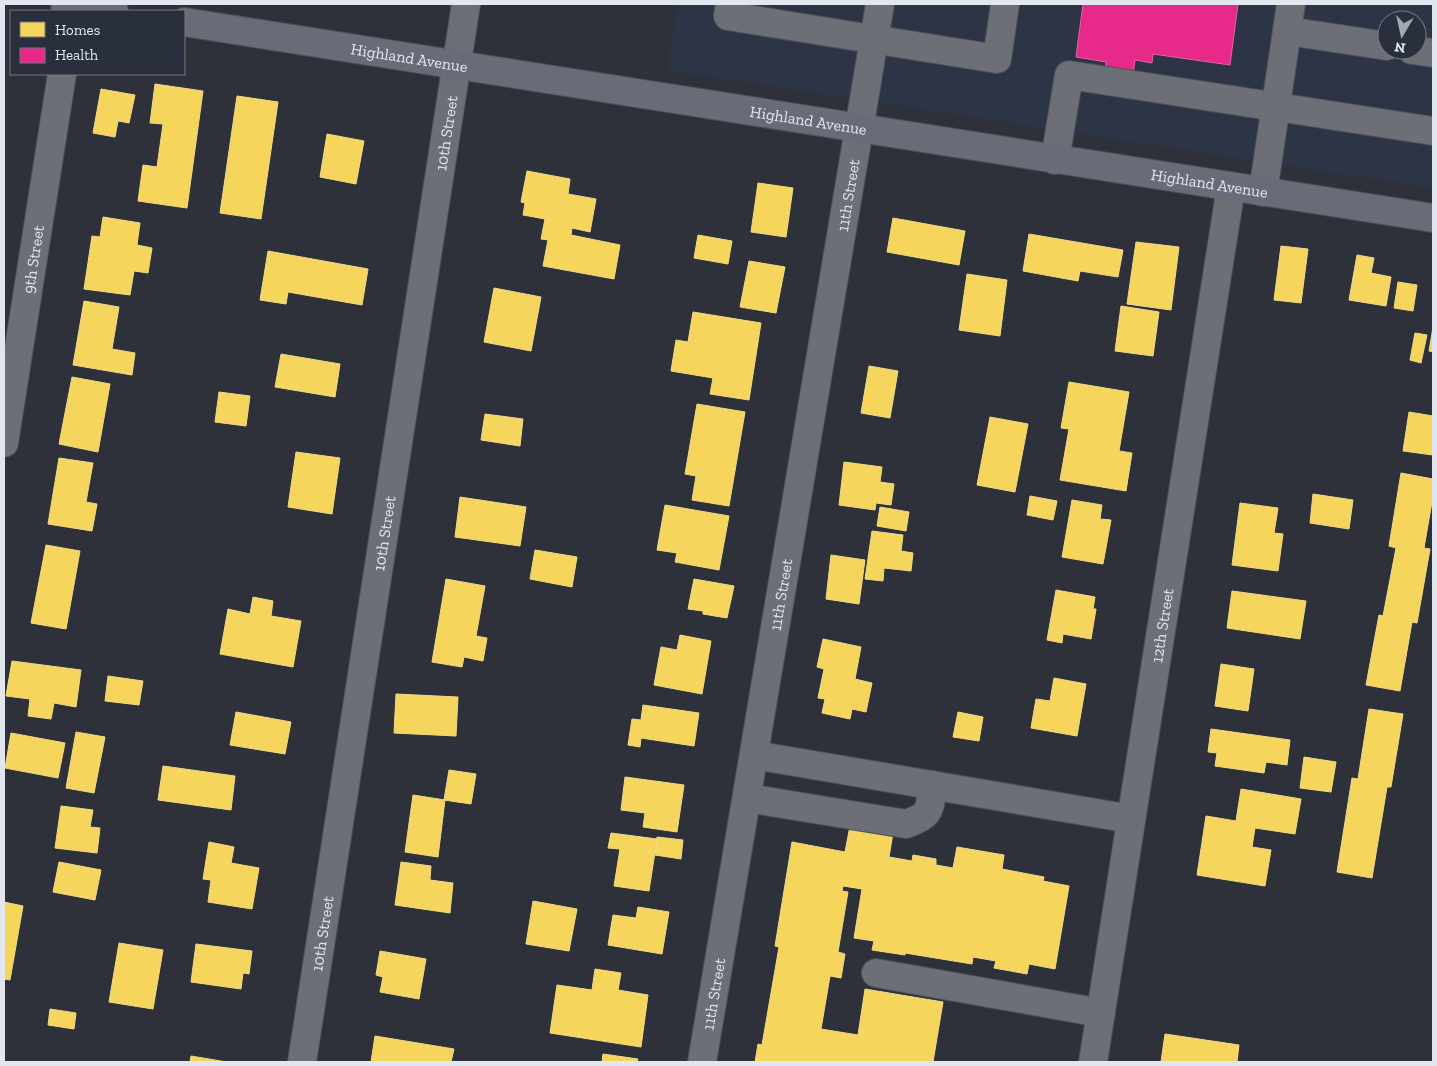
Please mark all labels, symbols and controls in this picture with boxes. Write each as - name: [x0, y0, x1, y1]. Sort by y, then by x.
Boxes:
- legend: [10, 10, 185, 75]
- north arrow: [1377, 10, 1427, 60]
- text: Homes: [55, 21, 100, 39]
- text: N: [1393, 38, 1407, 57]
- street label: Highland Avenue: [349, 39, 469, 76]
- text: Health: [55, 46, 99, 64]
- street label: 10th Street: [431, 94, 462, 172]
- street label: Highland Avenue: [748, 102, 868, 139]
- street label: 11th Street: [833, 158, 864, 233]
- street label: Highland Avenue: [1150, 165, 1269, 202]
- street label: 9th Street: [19, 224, 48, 295]
- street label: 10th Street: [369, 494, 400, 572]
- street label: 11th Street: [766, 557, 797, 632]
- street label: 12th Street: [1147, 587, 1178, 664]
- street label: 10th Street: [307, 895, 338, 973]
- street label: 11th Street: [699, 956, 729, 1032]

